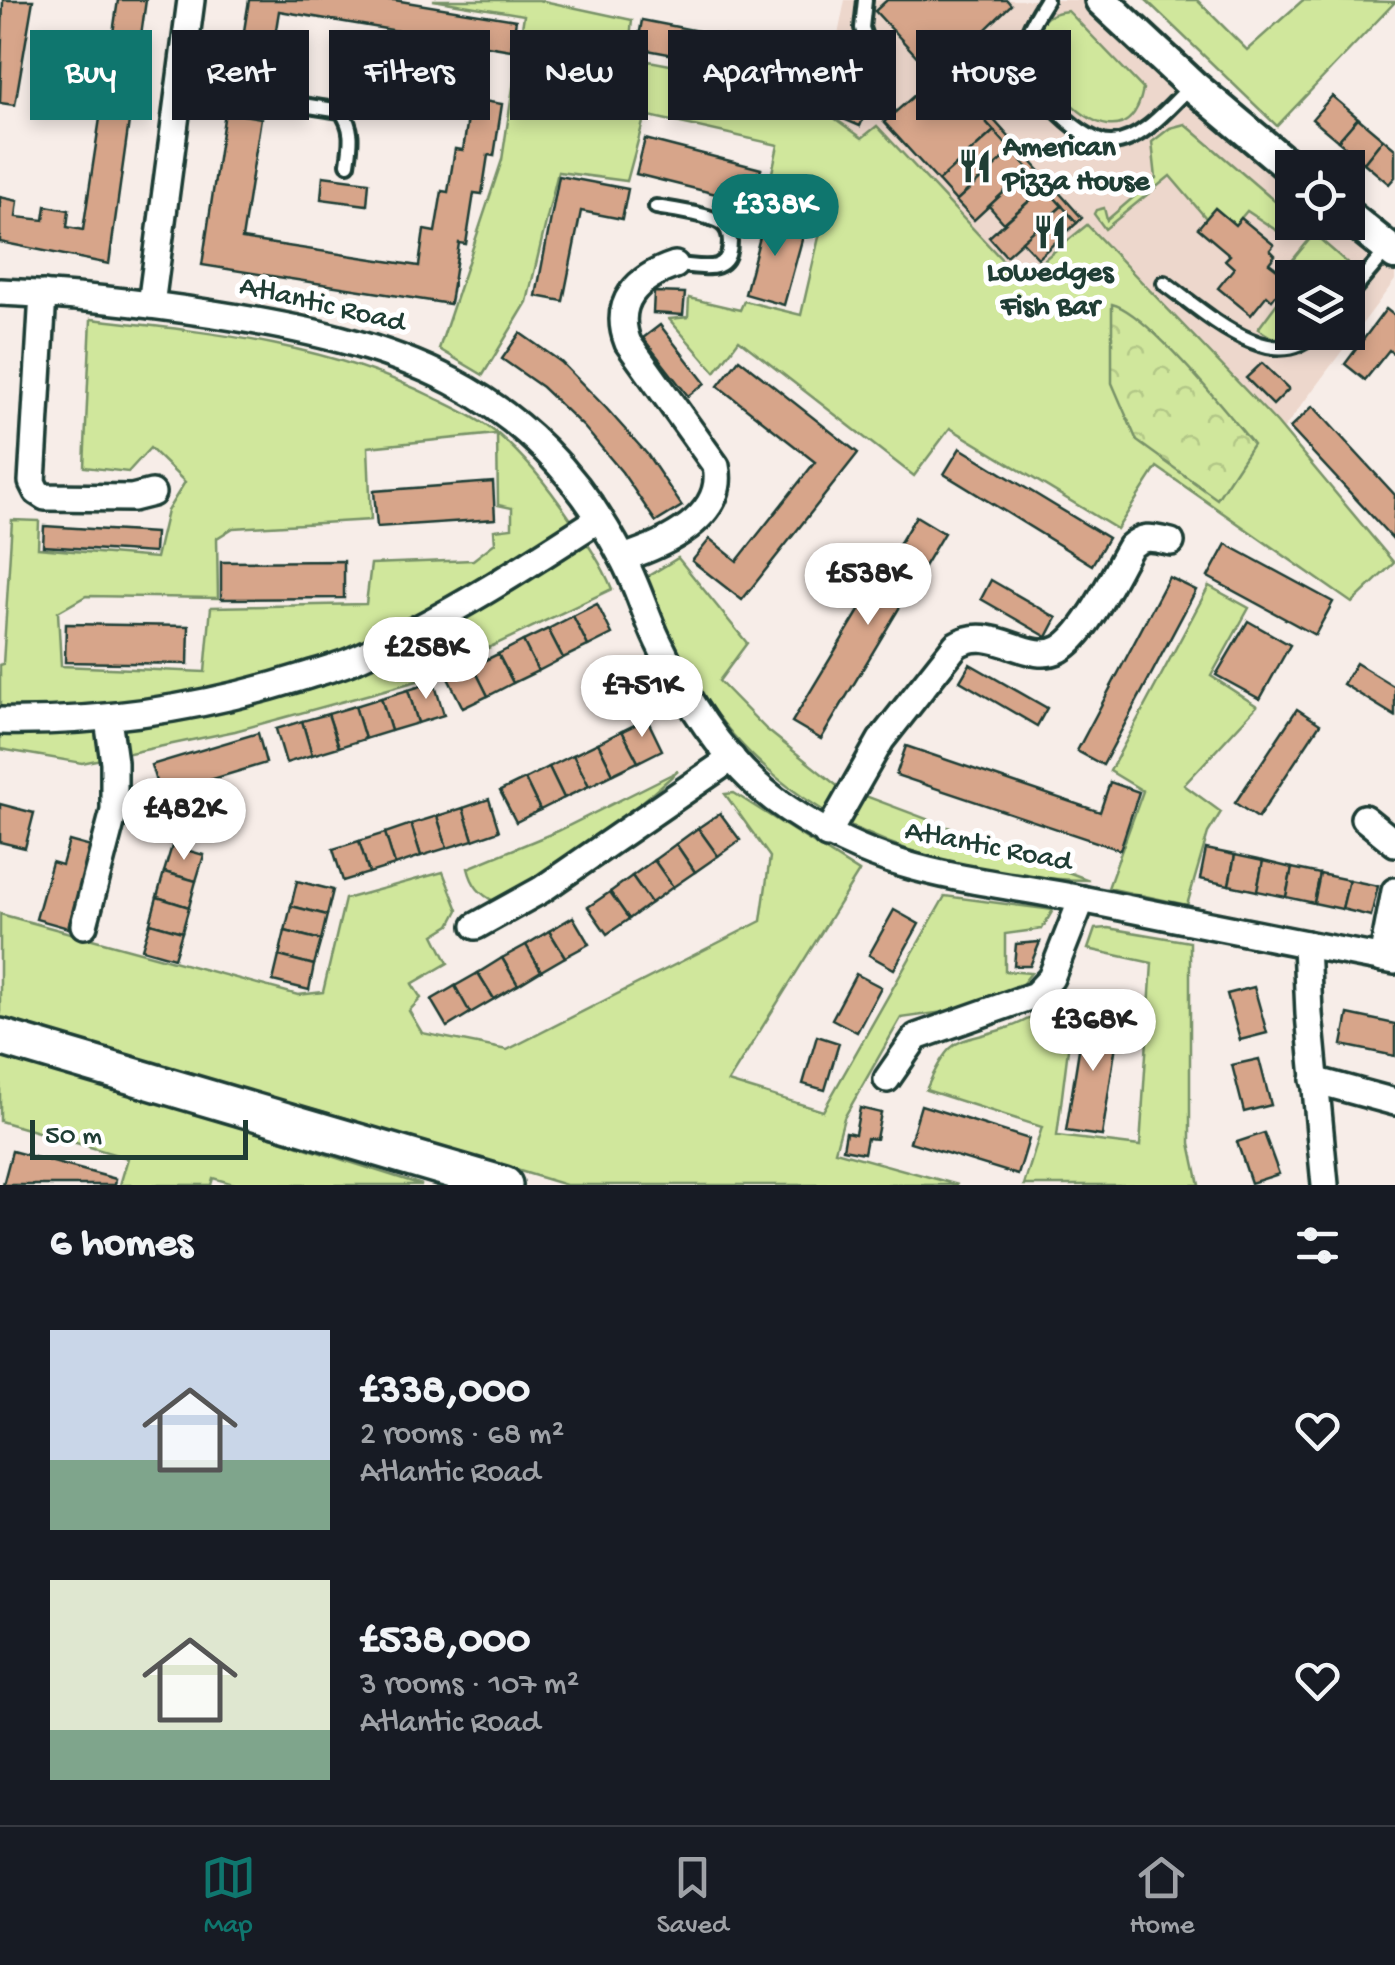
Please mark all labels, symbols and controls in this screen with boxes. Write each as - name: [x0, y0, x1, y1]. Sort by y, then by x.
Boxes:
- chip: Buy: [30, 30, 152, 120]
- chip: Rent: [172, 30, 309, 120]
- chip: Filters: [329, 30, 490, 120]
- chip: New: [510, 30, 648, 120]
- chip: Apartment: [668, 30, 896, 120]
- chip: House: [916, 30, 1071, 120]
- place label: American Pizza House: [1001, 132, 1151, 201]
- restaurant icon: American Pizza House: [956, 147, 994, 185]
- map controls: [1275, 150, 1365, 350]
- button: locate: [1275, 150, 1365, 240]
- pin: £338K: [705, 174, 845, 259]
- text: £338K: [734, 187, 816, 225]
- restaurant icon: Lowedges Fish Bar: [1031, 213, 1069, 251]
- place label: Lowedges Fish Bar: [987, 257, 1115, 326]
- button: layers: [1275, 260, 1365, 350]
- street label: Atlantic Road: [236, 270, 411, 343]
- pin: £538K: [798, 543, 938, 628]
- text: £538K: [827, 556, 909, 594]
- pin: £258K: [356, 617, 496, 702]
- text: £258K: [385, 630, 467, 668]
- pin: £751K: [572, 655, 712, 740]
- text: £751K: [603, 668, 681, 706]
- pin: £482K: [114, 778, 254, 863]
- text: £482K: [144, 791, 224, 829]
- street label: Atlantic Road: [902, 815, 1077, 882]
- pin: £368K: [1023, 989, 1163, 1074]
- text: £368K: [1052, 1002, 1134, 1040]
- scale bar: [30, 1115, 248, 1160]
- text: 50 m: [45, 1121, 102, 1154]
- icon: filters: [1290, 1218, 1345, 1273]
- text: 6 homes: [50, 1221, 193, 1270]
- text: £338,000: [360, 1368, 530, 1417]
- icon: home: [130, 1370, 250, 1490]
- icon: heart: [1290, 1403, 1345, 1458]
- text: 2 rooms · 68 m²: [360, 1417, 564, 1455]
- text: Atlantic Road: [360, 1455, 540, 1493]
- text: £538,000: [360, 1618, 530, 1667]
- icon: home: [130, 1620, 250, 1740]
- icon: heart: [1290, 1653, 1345, 1708]
- text: 3 rooms · 107 m²: [360, 1667, 579, 1705]
- text: Atlantic Road: [360, 1705, 540, 1743]
- tab: Map: [201, 1850, 256, 1943]
- tab: Saved: [657, 1850, 728, 1943]
- tab: Home: [1130, 1850, 1194, 1943]

